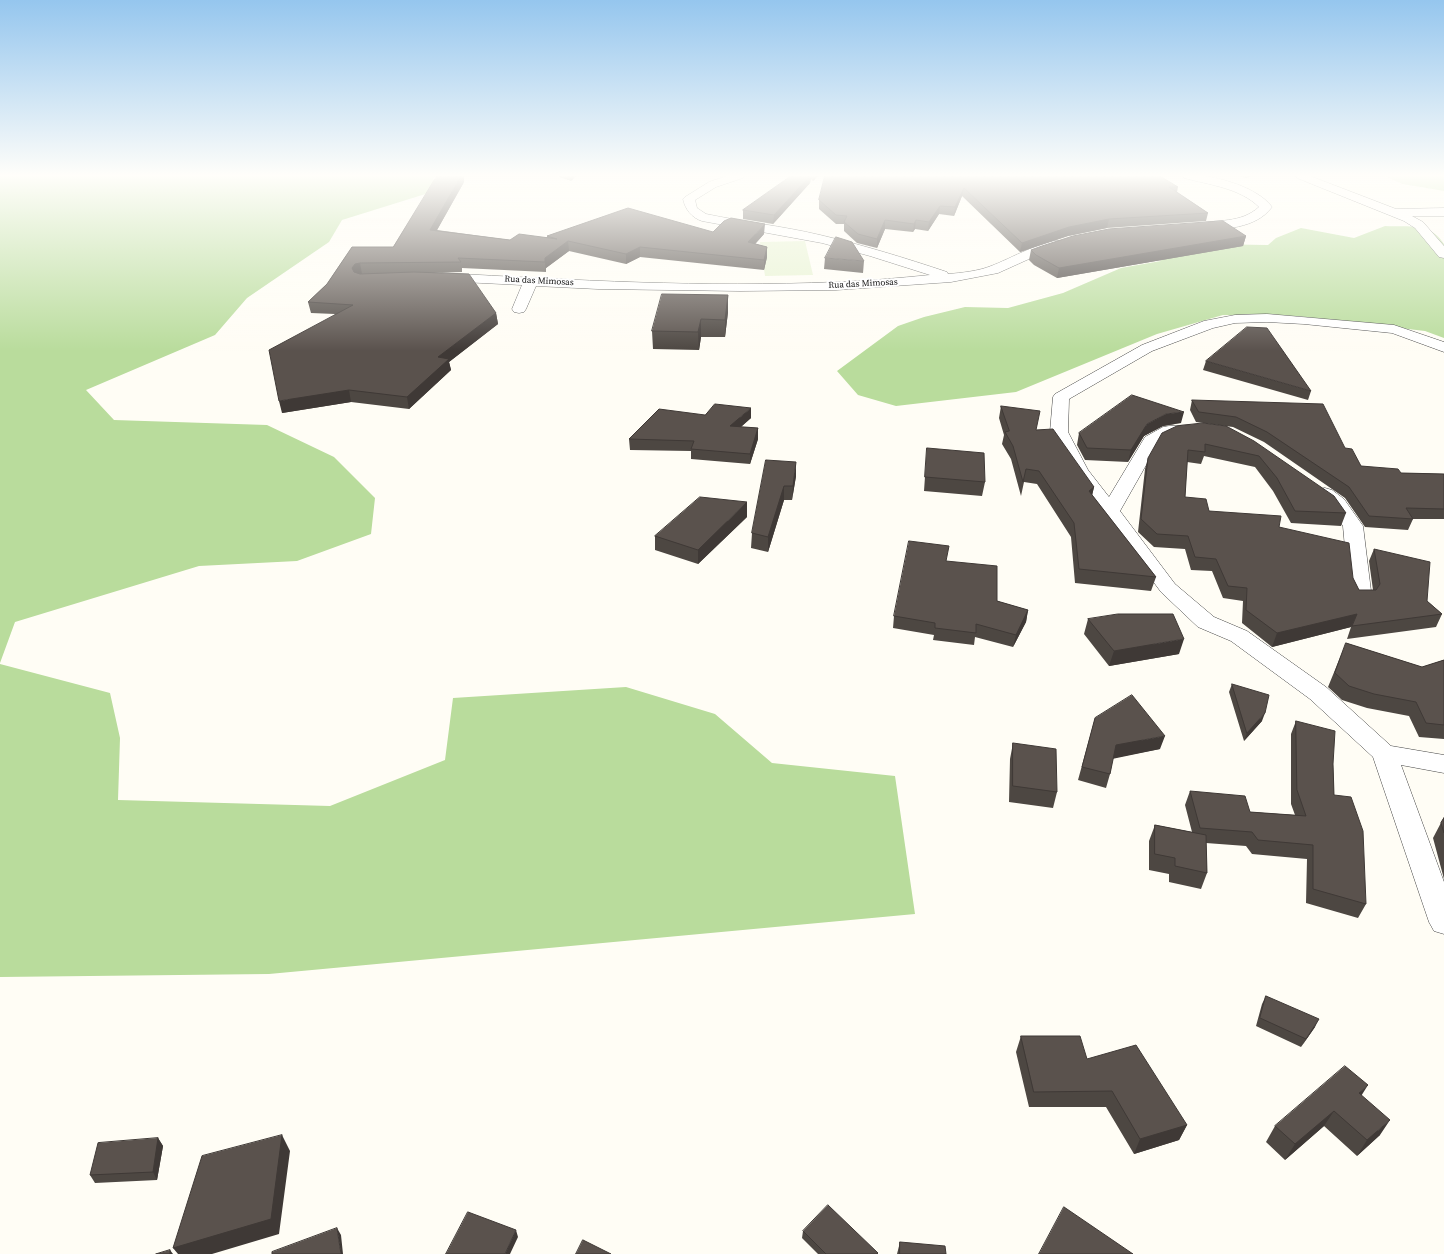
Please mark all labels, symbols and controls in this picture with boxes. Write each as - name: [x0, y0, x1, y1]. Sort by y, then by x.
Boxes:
- street label: Rua das Mimosas: [504, 274, 574, 288]
- street label: Rua das Mimosas: [828, 277, 898, 291]

